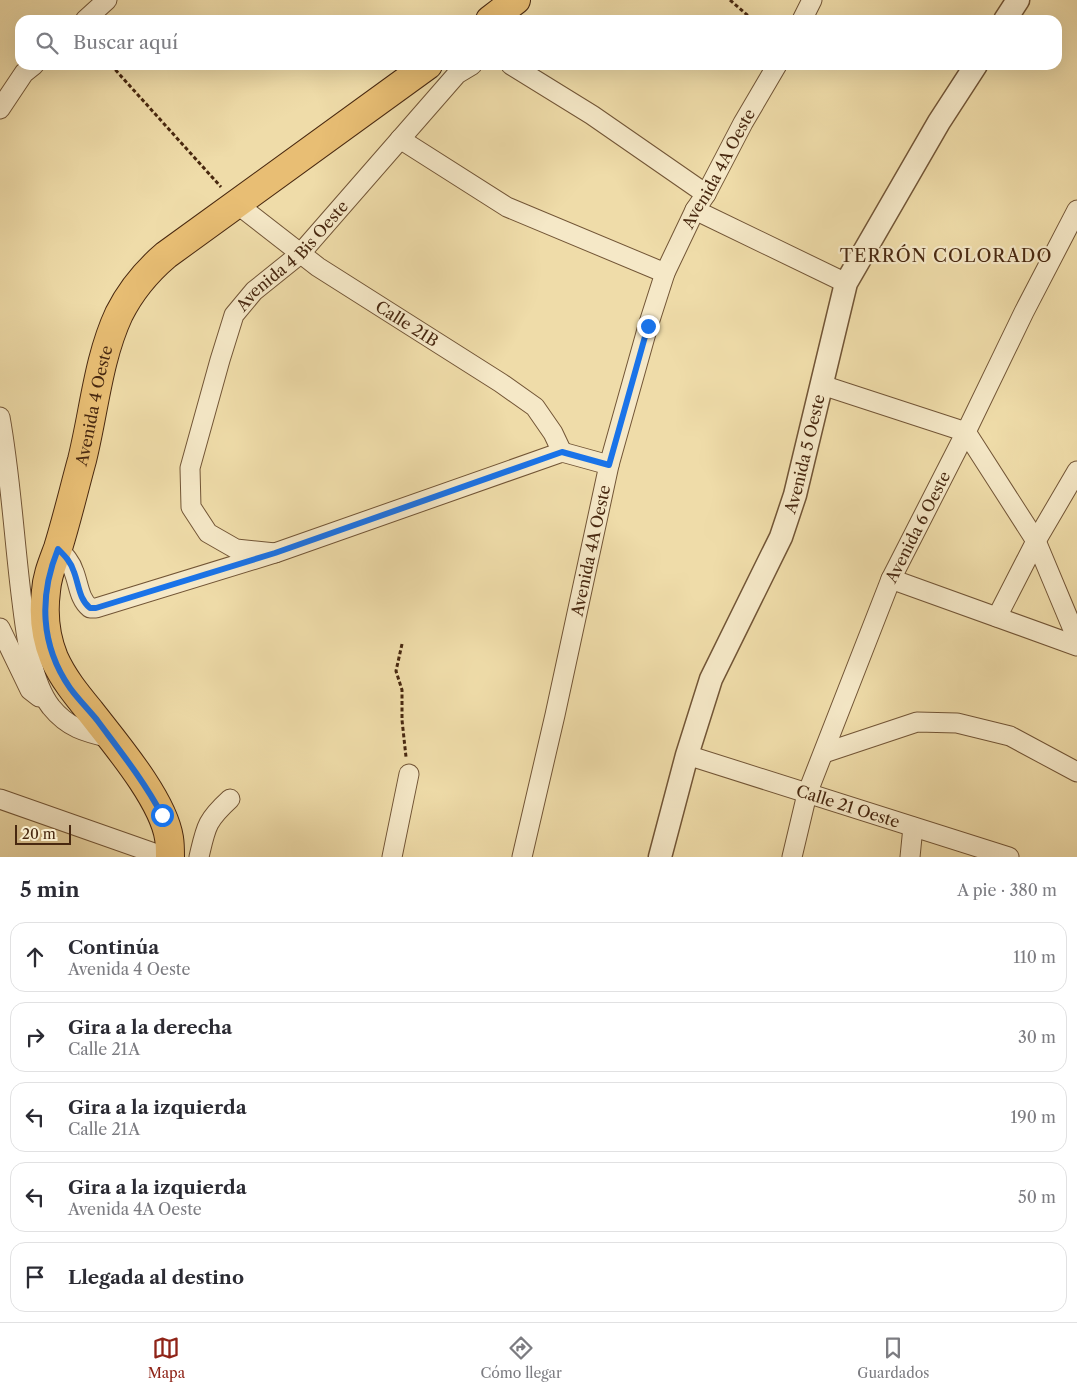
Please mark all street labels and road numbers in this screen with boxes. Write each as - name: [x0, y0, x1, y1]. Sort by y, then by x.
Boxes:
- street label: Avenida 4A Oeste: [677, 105, 759, 233]
- street label: Avenida 4 Bis Oeste: [231, 196, 352, 316]
- street label: Calle 21B: [372, 296, 442, 351]
- street label: Avenida 4 Oeste: [71, 343, 117, 469]
- street label: Avenida 5 Oeste: [779, 392, 829, 517]
- street label: Avenida 6 Oeste: [880, 468, 954, 587]
- street label: Avenida 4A Oeste: [566, 483, 614, 619]
- street label: Calle 21 Oeste: [794, 780, 902, 832]

